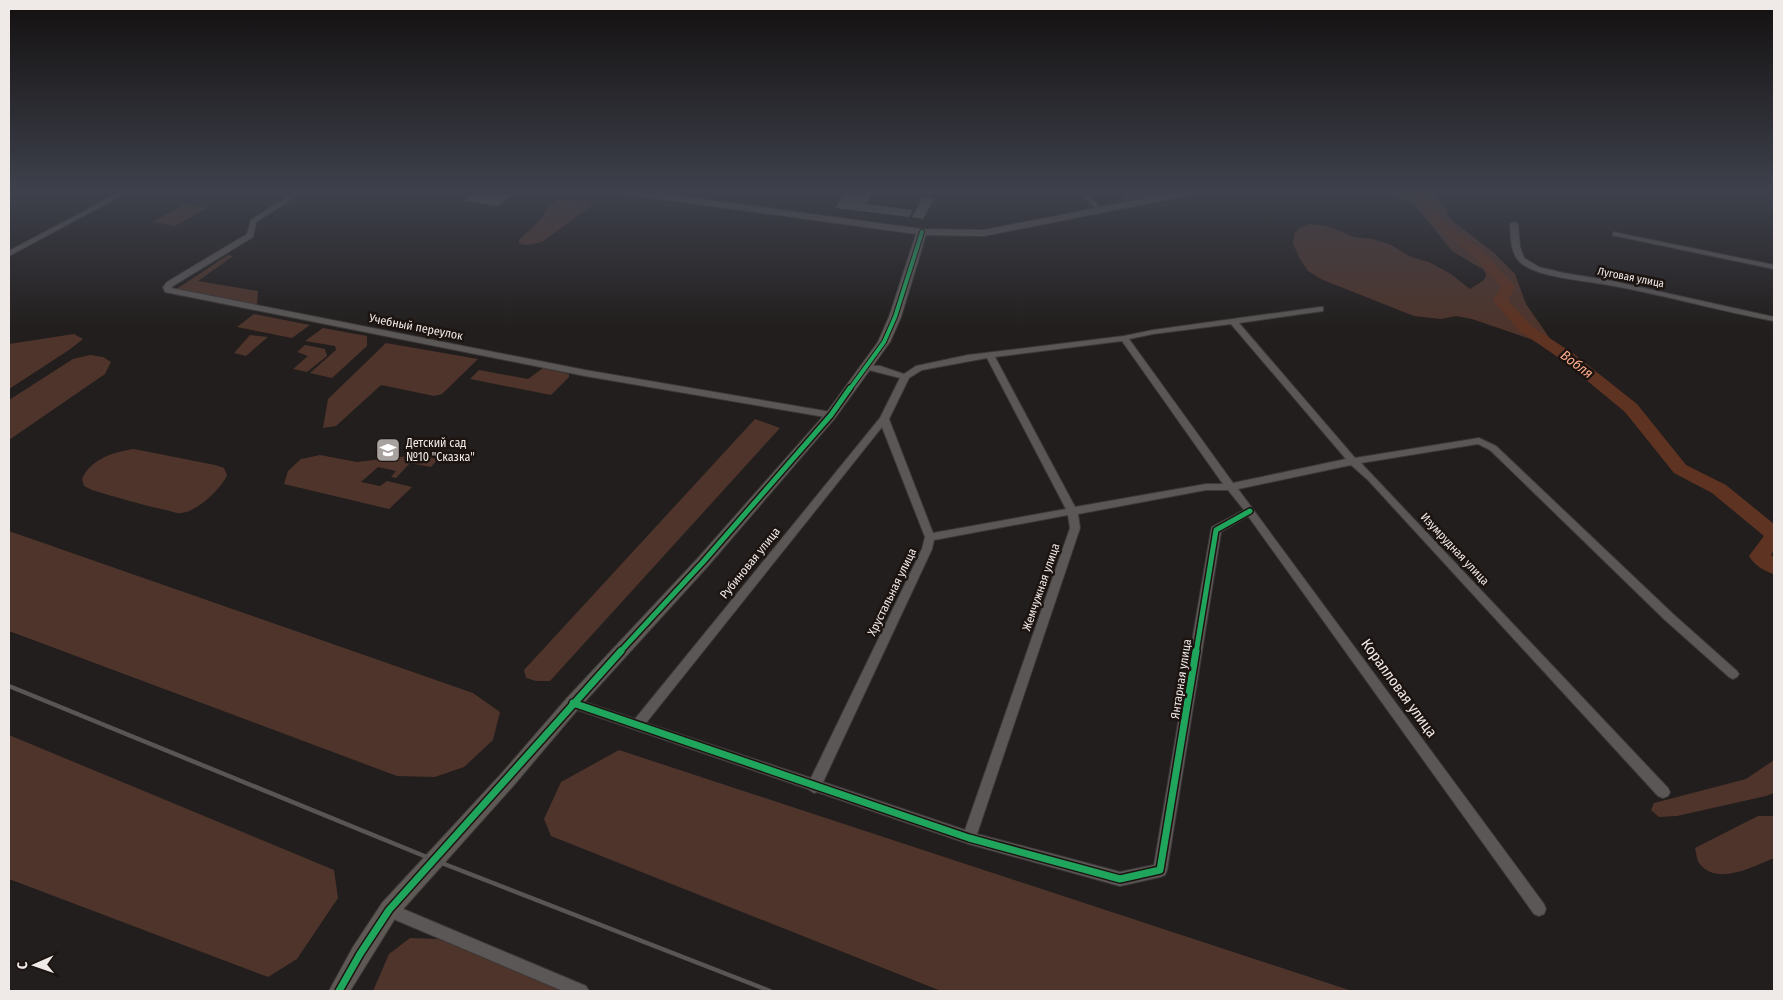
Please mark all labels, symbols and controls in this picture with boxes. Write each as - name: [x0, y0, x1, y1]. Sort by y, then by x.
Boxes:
- street label: Луговая улица: [1597, 265, 1665, 290]
- street label: Учебный переулок: [367, 311, 464, 343]
- water label: Вобля: [1557, 347, 1596, 382]
- place label: Детский сад №10 "Сказка": [405, 436, 475, 464]
- school or university icon: Детский сад №10 "Сказка": [375, 437, 401, 463]
- street label: Изумрудная улица: [1418, 510, 1492, 588]
- street label: Рубиновая улица: [717, 524, 783, 601]
- street label: Жемчужная улица: [1019, 541, 1063, 633]
- street label: Хрустальная улица: [865, 546, 919, 638]
- street label: Коралловая улица: [1357, 635, 1441, 741]
- street label: Янтарная улица: [1168, 638, 1194, 720]
- north arrow: [10, 940, 60, 990]
- text: С: [14, 961, 31, 969]

